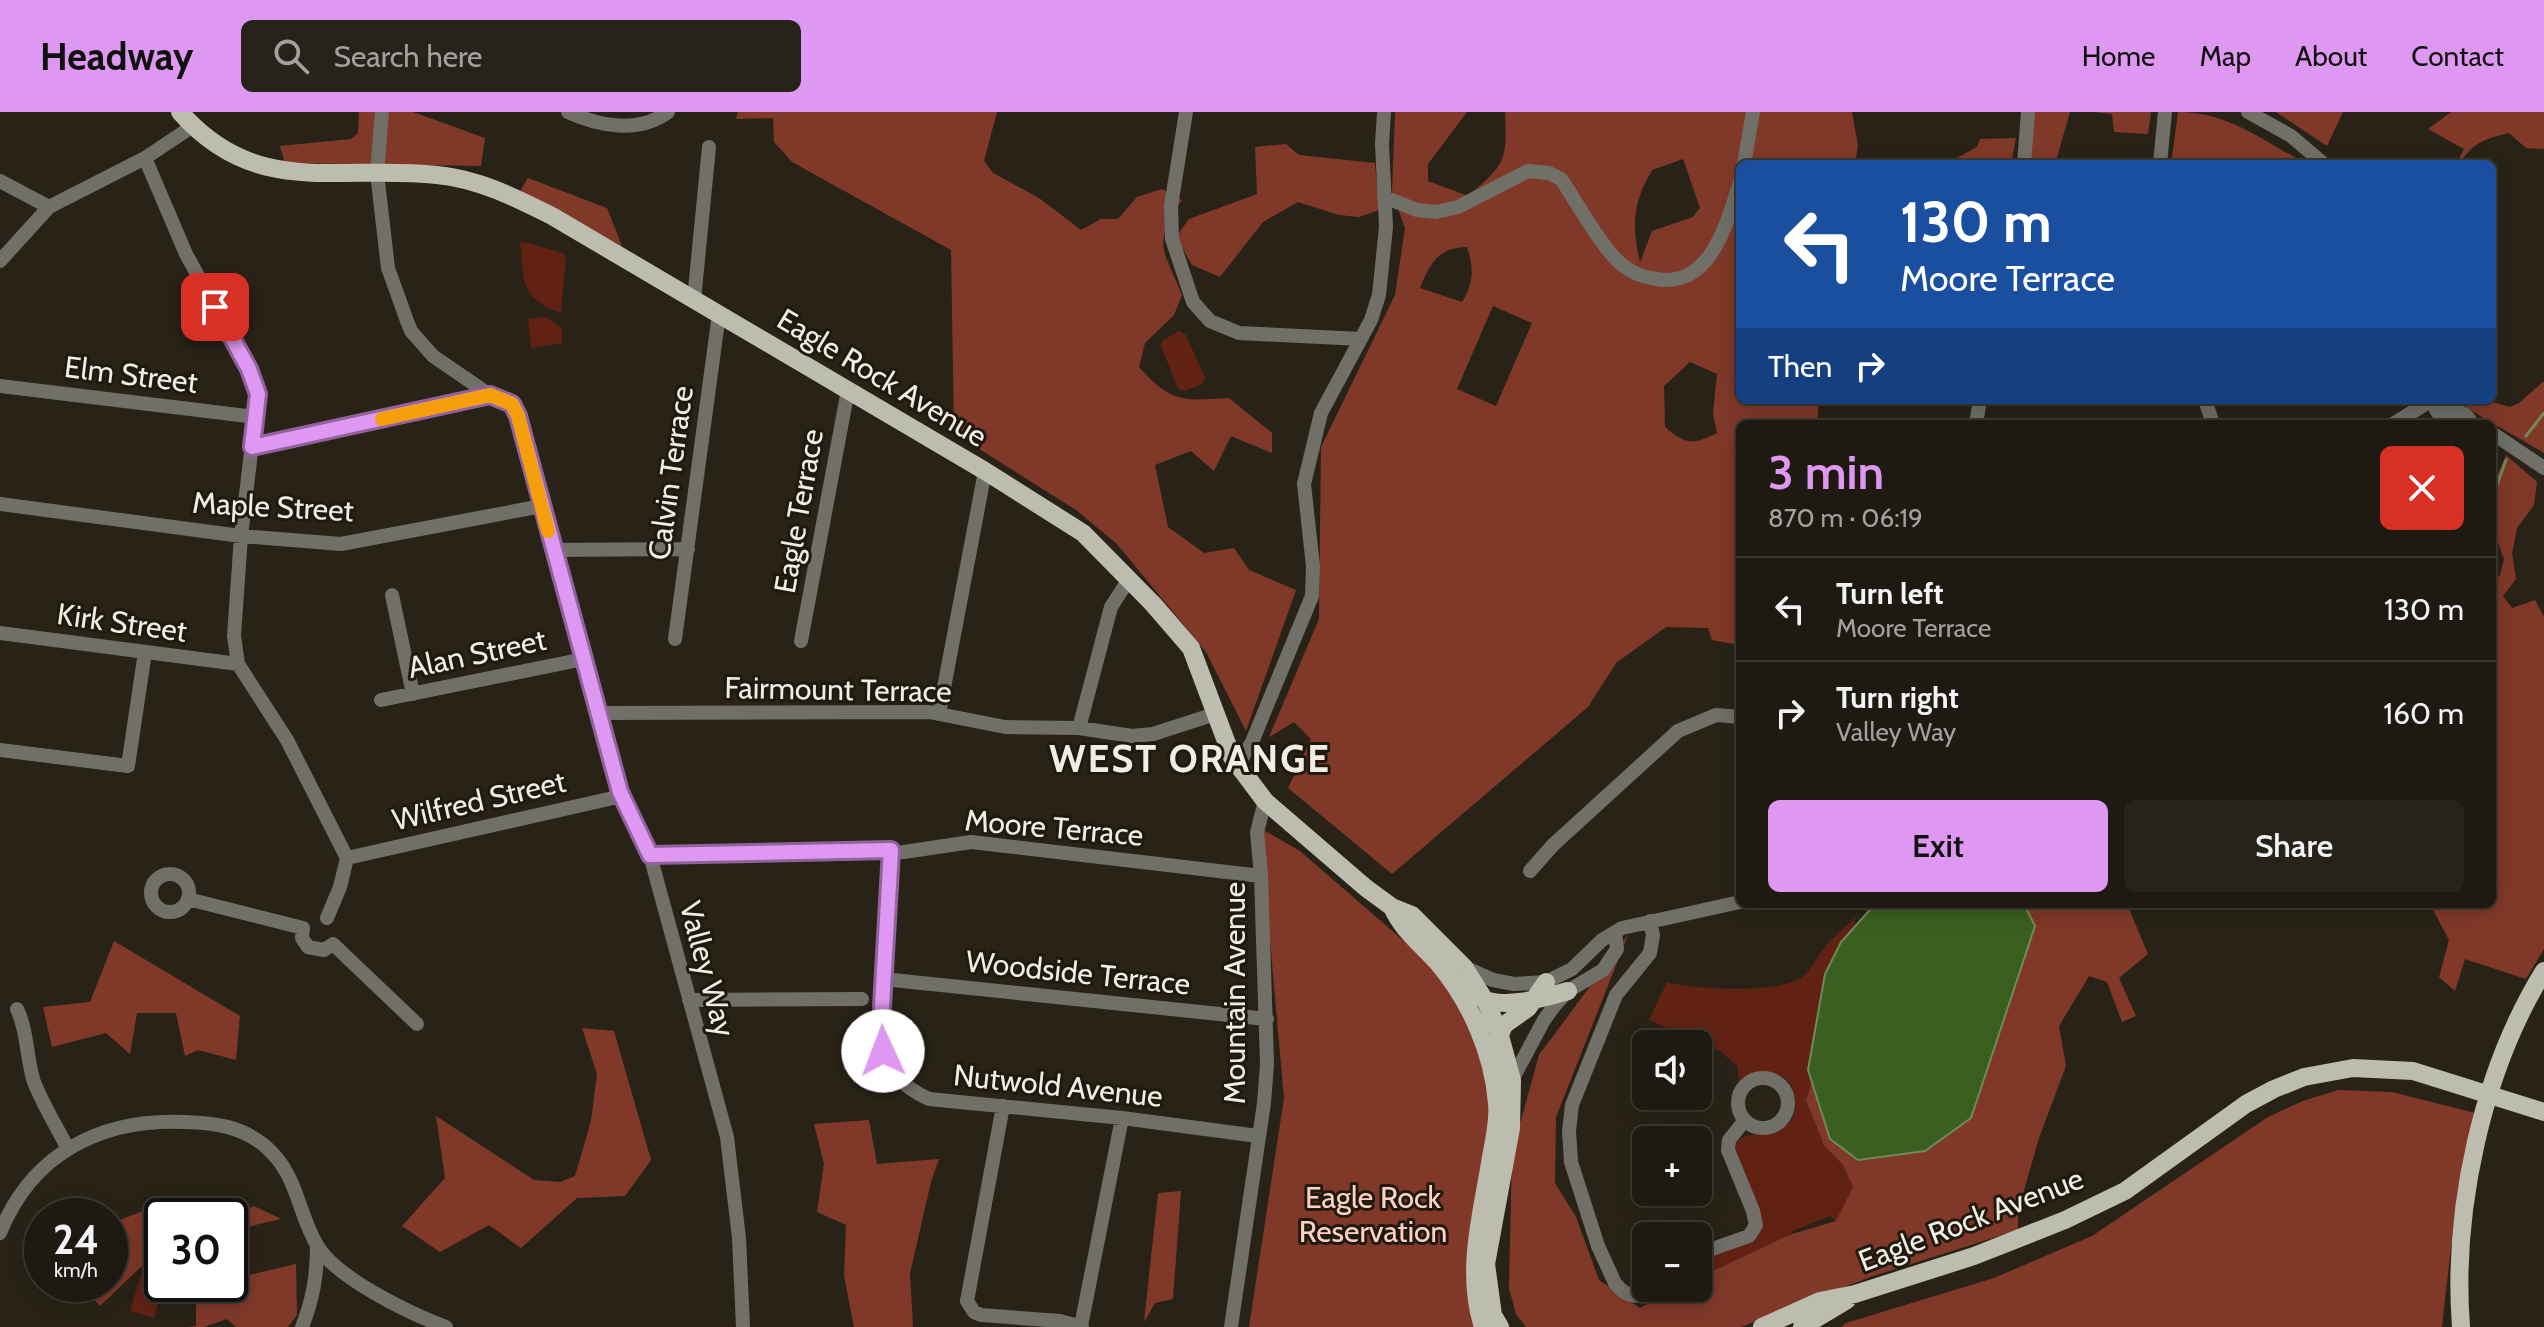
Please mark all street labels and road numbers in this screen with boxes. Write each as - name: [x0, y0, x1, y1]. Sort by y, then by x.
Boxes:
- street label: Eagle Rock Avenue: [771, 300, 994, 455]
- street label: Elm Street: [62, 348, 200, 401]
- street label: Calvin Terrace: [640, 384, 701, 562]
- street label: Eagle Terrace: [766, 426, 831, 596]
- street label: Maple Street: [191, 484, 355, 529]
- street label: Kirk Street: [55, 595, 189, 650]
- street label: Alan Street: [404, 621, 549, 686]
- street label: Fairmount Terrace: [724, 669, 952, 710]
- street label: Wilfred Street: [389, 763, 569, 838]
- street label: Moore Terrace: [963, 801, 1145, 854]
- street label: Mountain Avenue: [1216, 882, 1253, 1104]
- street label: Valley Way: [672, 897, 743, 1041]
- street label: Woodside Terrace: [964, 942, 1192, 1003]
- street label: Nutwold Avenue: [952, 1056, 1165, 1115]
- street label: Eagle Rock Avenue: [1853, 1160, 2089, 1279]

